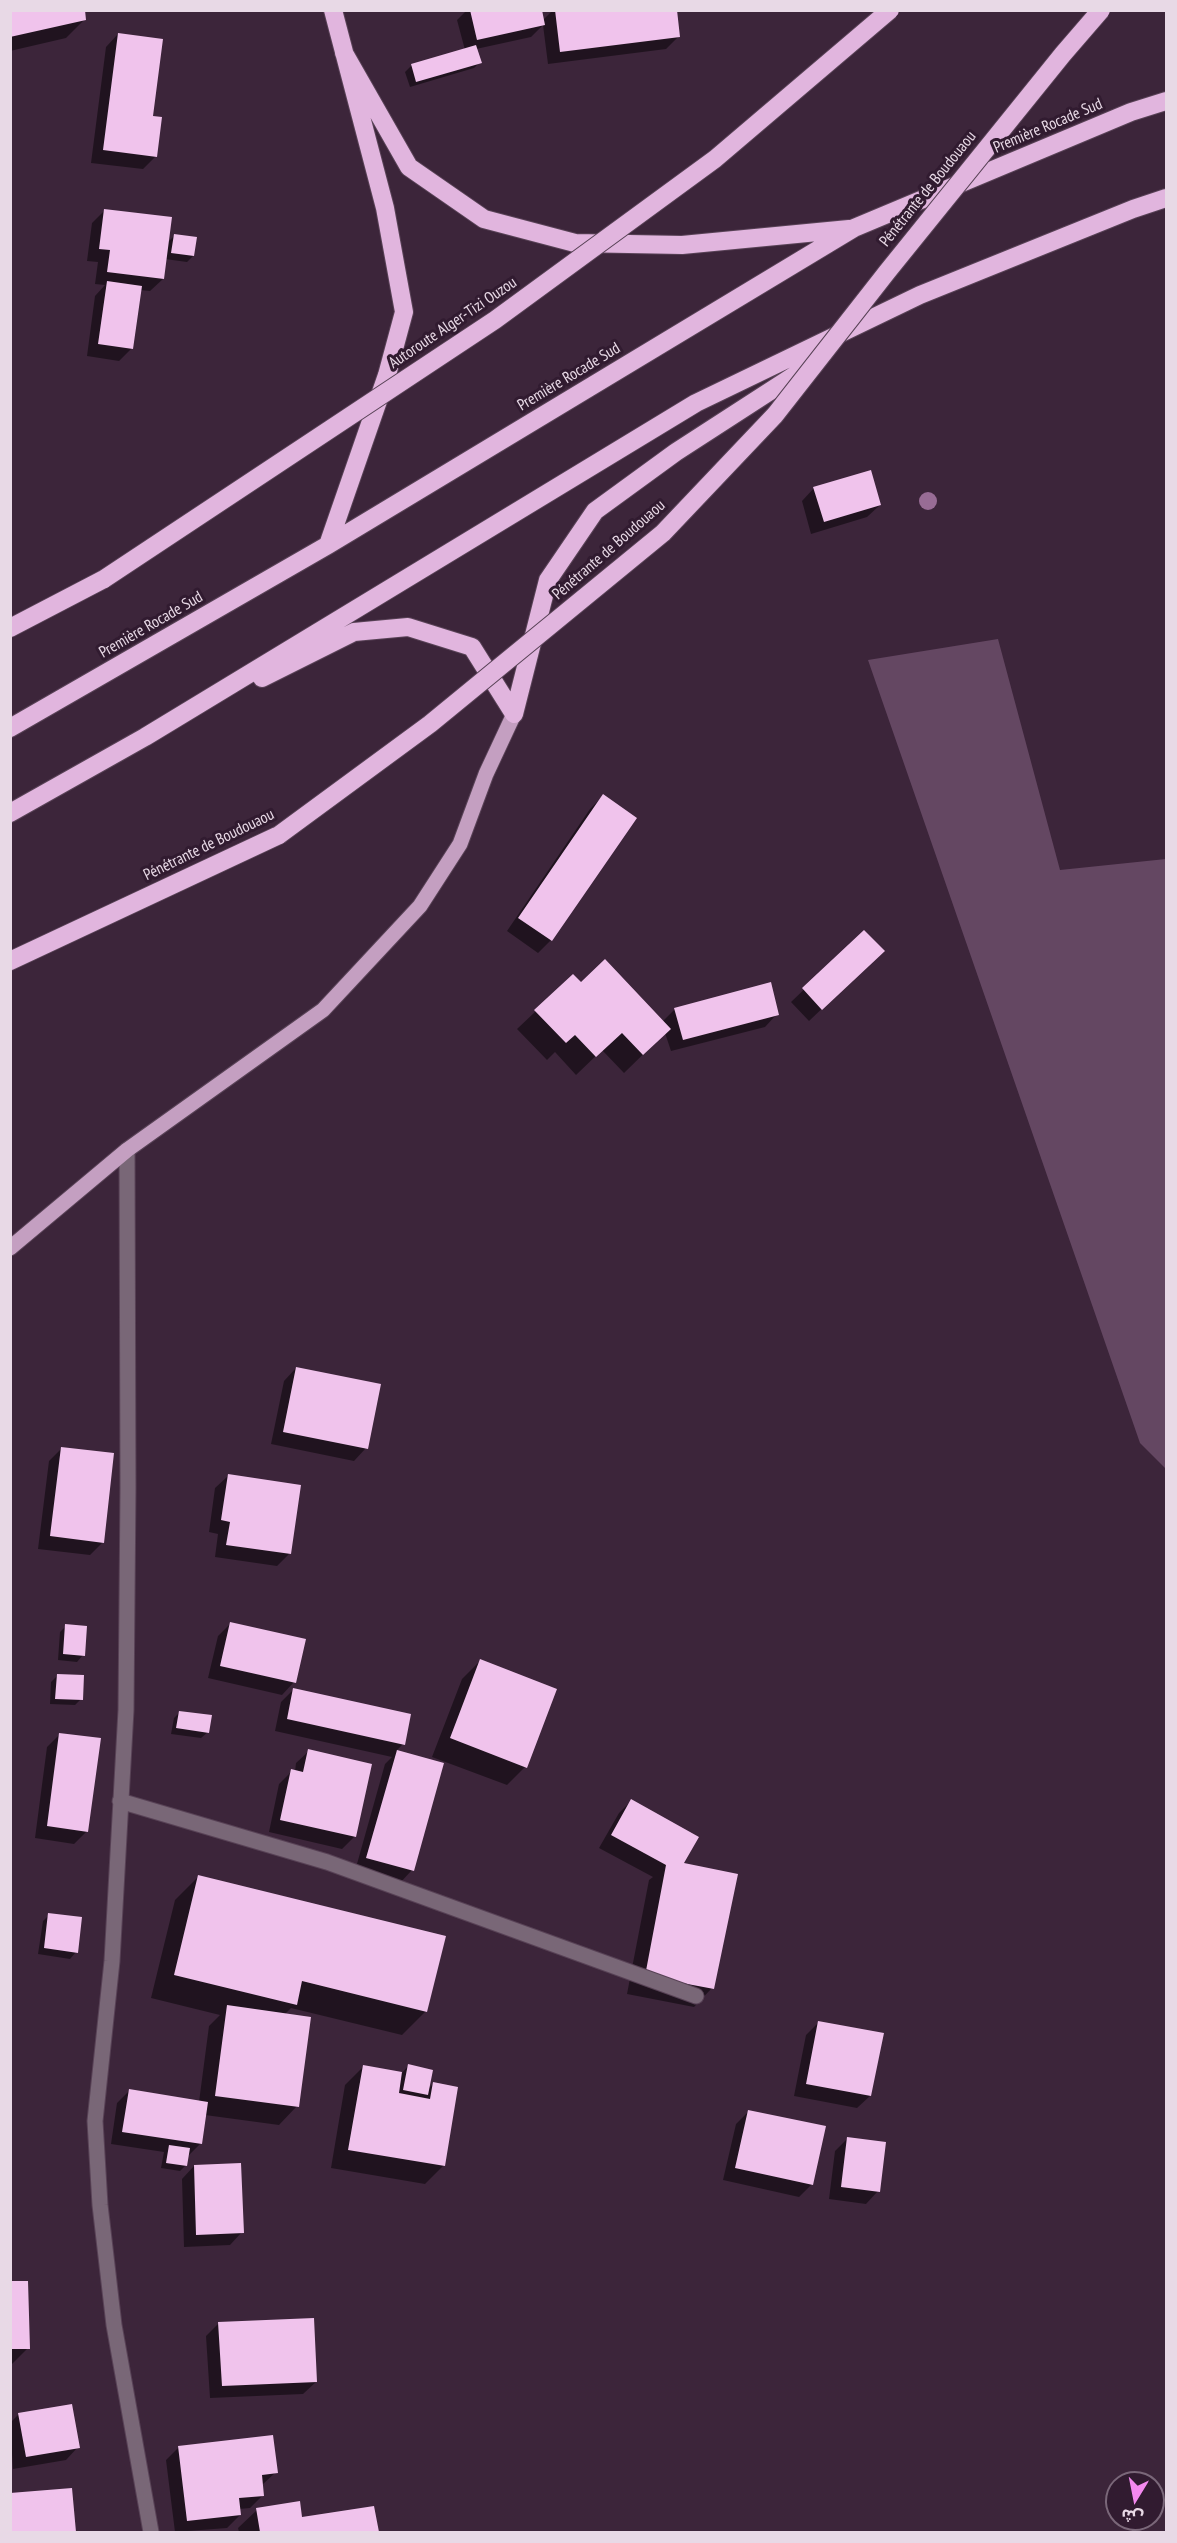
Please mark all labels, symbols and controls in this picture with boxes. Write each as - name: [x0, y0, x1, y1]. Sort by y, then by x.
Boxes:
- street label: Première Rocade Sud: [991, 94, 1105, 158]
- street label: Pénétrante de Boudouaou: [876, 127, 980, 251]
- street label: Autoroute Alger-Tizi Ouzou: [385, 273, 521, 373]
- street label: Première Rocade Sud: [514, 339, 624, 415]
- street label: Pénétrante de Boudouaou: [549, 496, 669, 604]
- street label: Première Rocade Sud: [96, 588, 206, 662]
- street label: Pénétrante de Boudouaou: [141, 805, 277, 885]
- north arrow: [1105, 2471, 1165, 2531]
- text: ش: [1120, 2505, 1145, 2529]

